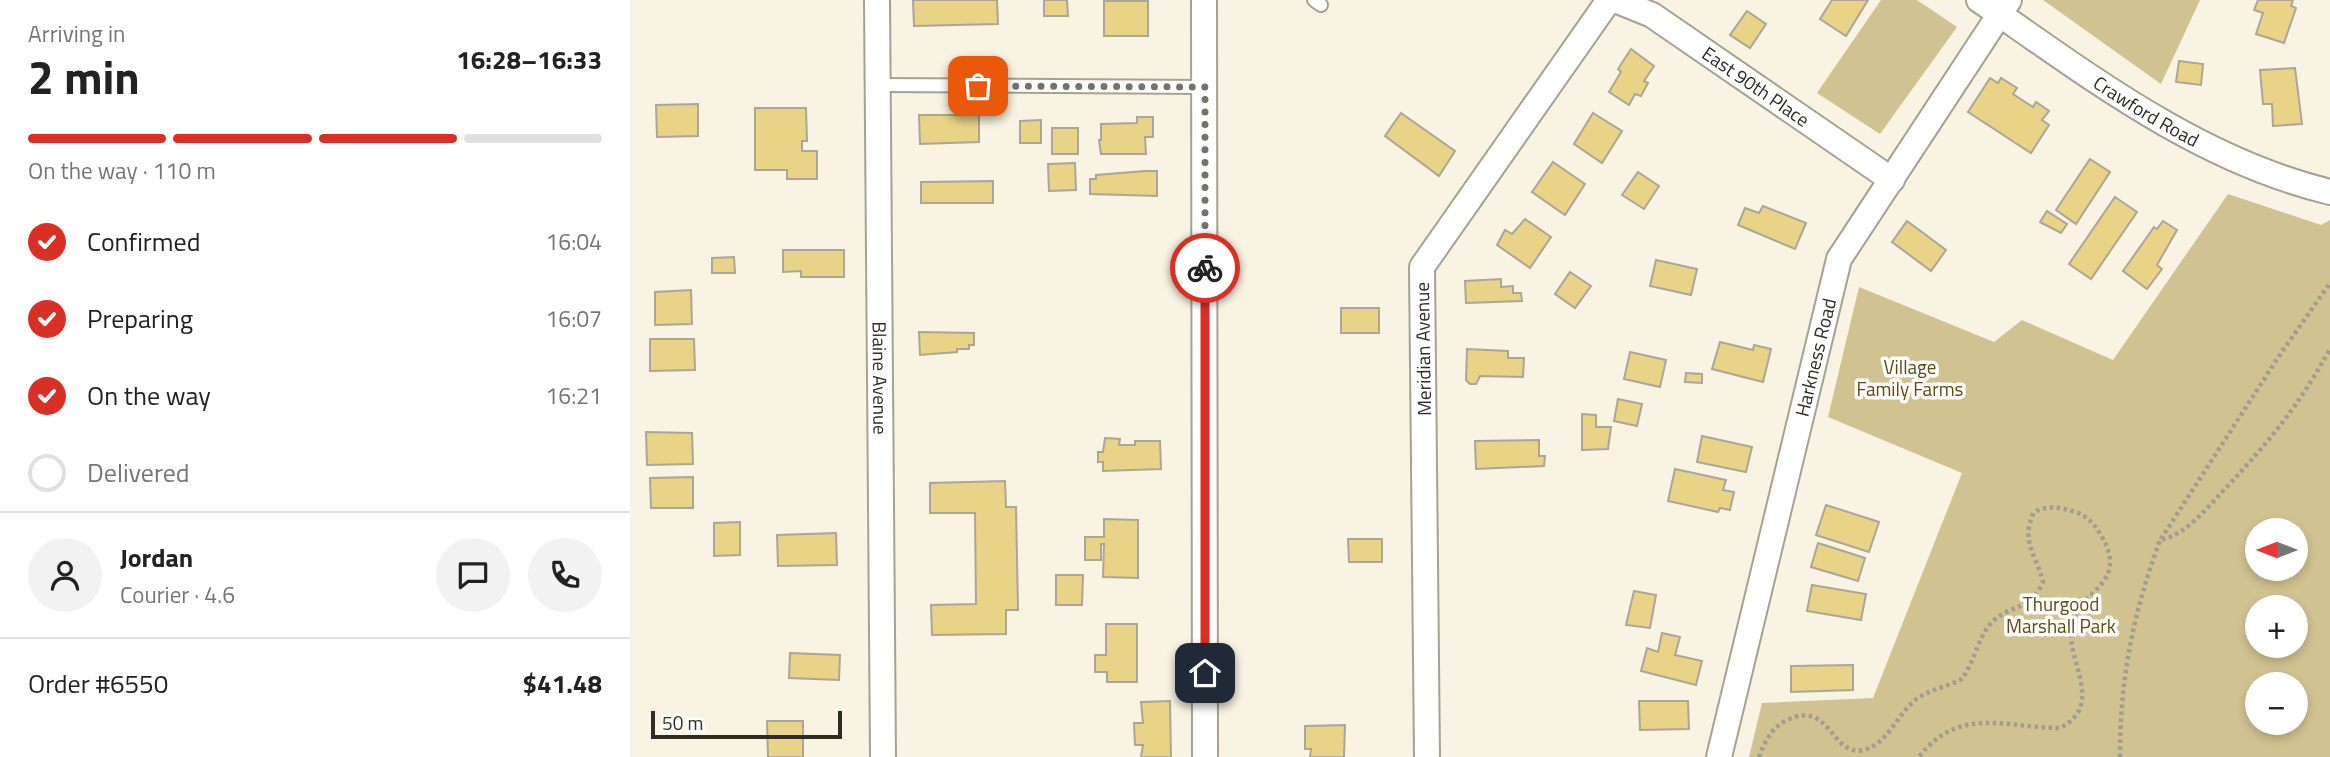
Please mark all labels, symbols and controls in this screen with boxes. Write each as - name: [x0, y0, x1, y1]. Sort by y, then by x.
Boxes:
- text: Arriving in: [28, 16, 125, 51]
- street label: East 90th Place: [1696, 39, 1816, 133]
- text: 16:28–16:33: [456, 40, 602, 79]
- text: 2 min: [28, 42, 140, 112]
- pin: [948, 56, 1008, 116]
- icon: bag: [959, 67, 997, 105]
- street label: Crawford Road: [2088, 68, 2205, 154]
- text: On the way · 110 m: [28, 153, 216, 188]
- text: Confirmed: [87, 222, 201, 261]
- icon: check: [28, 223, 66, 261]
- text: 16:04: [545, 224, 602, 259]
- courier: [1170, 233, 1240, 303]
- icon: bike: [1186, 249, 1224, 287]
- street label: Meridian Avenue: [1407, 282, 1438, 416]
- street label: Harkness Road: [1787, 295, 1843, 419]
- text: Preparing: [87, 299, 193, 338]
- icon: check: [28, 300, 66, 338]
- text: 16:07: [545, 301, 602, 336]
- street label: Blaine Avenue: [866, 321, 895, 435]
- park label: Village Family Farms: [1857, 352, 1964, 403]
- text: On the way: [87, 376, 211, 415]
- icon: check: [28, 377, 66, 415]
- text: 16:21: [545, 378, 602, 413]
- text: Delivered: [87, 453, 190, 492]
- north arrow: [2245, 518, 2308, 581]
- map controls: [2245, 518, 2308, 735]
- button: person: [28, 538, 102, 612]
- text: Jordan: [120, 538, 193, 577]
- button: chat: [436, 538, 510, 612]
- button: phone: [528, 538, 602, 612]
- text: Courier · 4.6: [120, 577, 235, 612]
- park label: Thurgood Marshall Park: [2006, 589, 2116, 640]
- button: +: [2245, 595, 2308, 658]
- pin: [1175, 643, 1235, 703]
- icon: home: [1186, 654, 1224, 692]
- text: Order #6550: [28, 664, 168, 703]
- text: $41.48: [523, 664, 602, 703]
- button: −: [2245, 672, 2308, 735]
- scale bar: [651, 708, 842, 740]
- text: 50 m: [662, 708, 703, 737]

